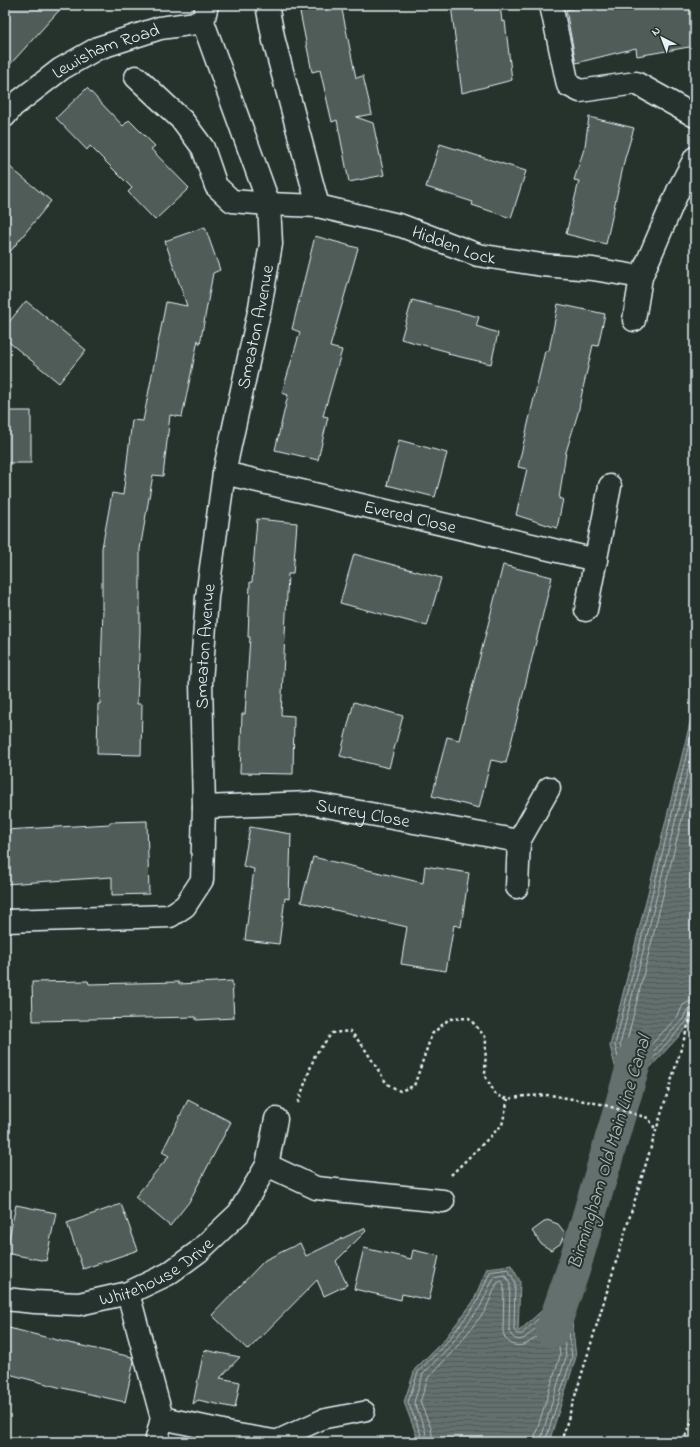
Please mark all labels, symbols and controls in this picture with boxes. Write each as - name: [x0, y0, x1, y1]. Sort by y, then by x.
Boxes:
- street label: Lewisham Road: [47, 18, 163, 86]
- north arrow: [642, 18, 682, 58]
- text: N: [648, 23, 664, 40]
- street label: Hidden Lock: [408, 220, 497, 273]
- street label: Smeaton Avenue: [232, 262, 282, 392]
- street label: Evered Close: [361, 495, 459, 542]
- street label: Smeaton Avenue: [190, 581, 224, 710]
- street label: Surrey Close: [314, 793, 413, 836]
- water label: Birmingham Old Main Line Canal: [562, 1030, 661, 1273]
- street label: Whitehouse Drive: [97, 1232, 221, 1314]

